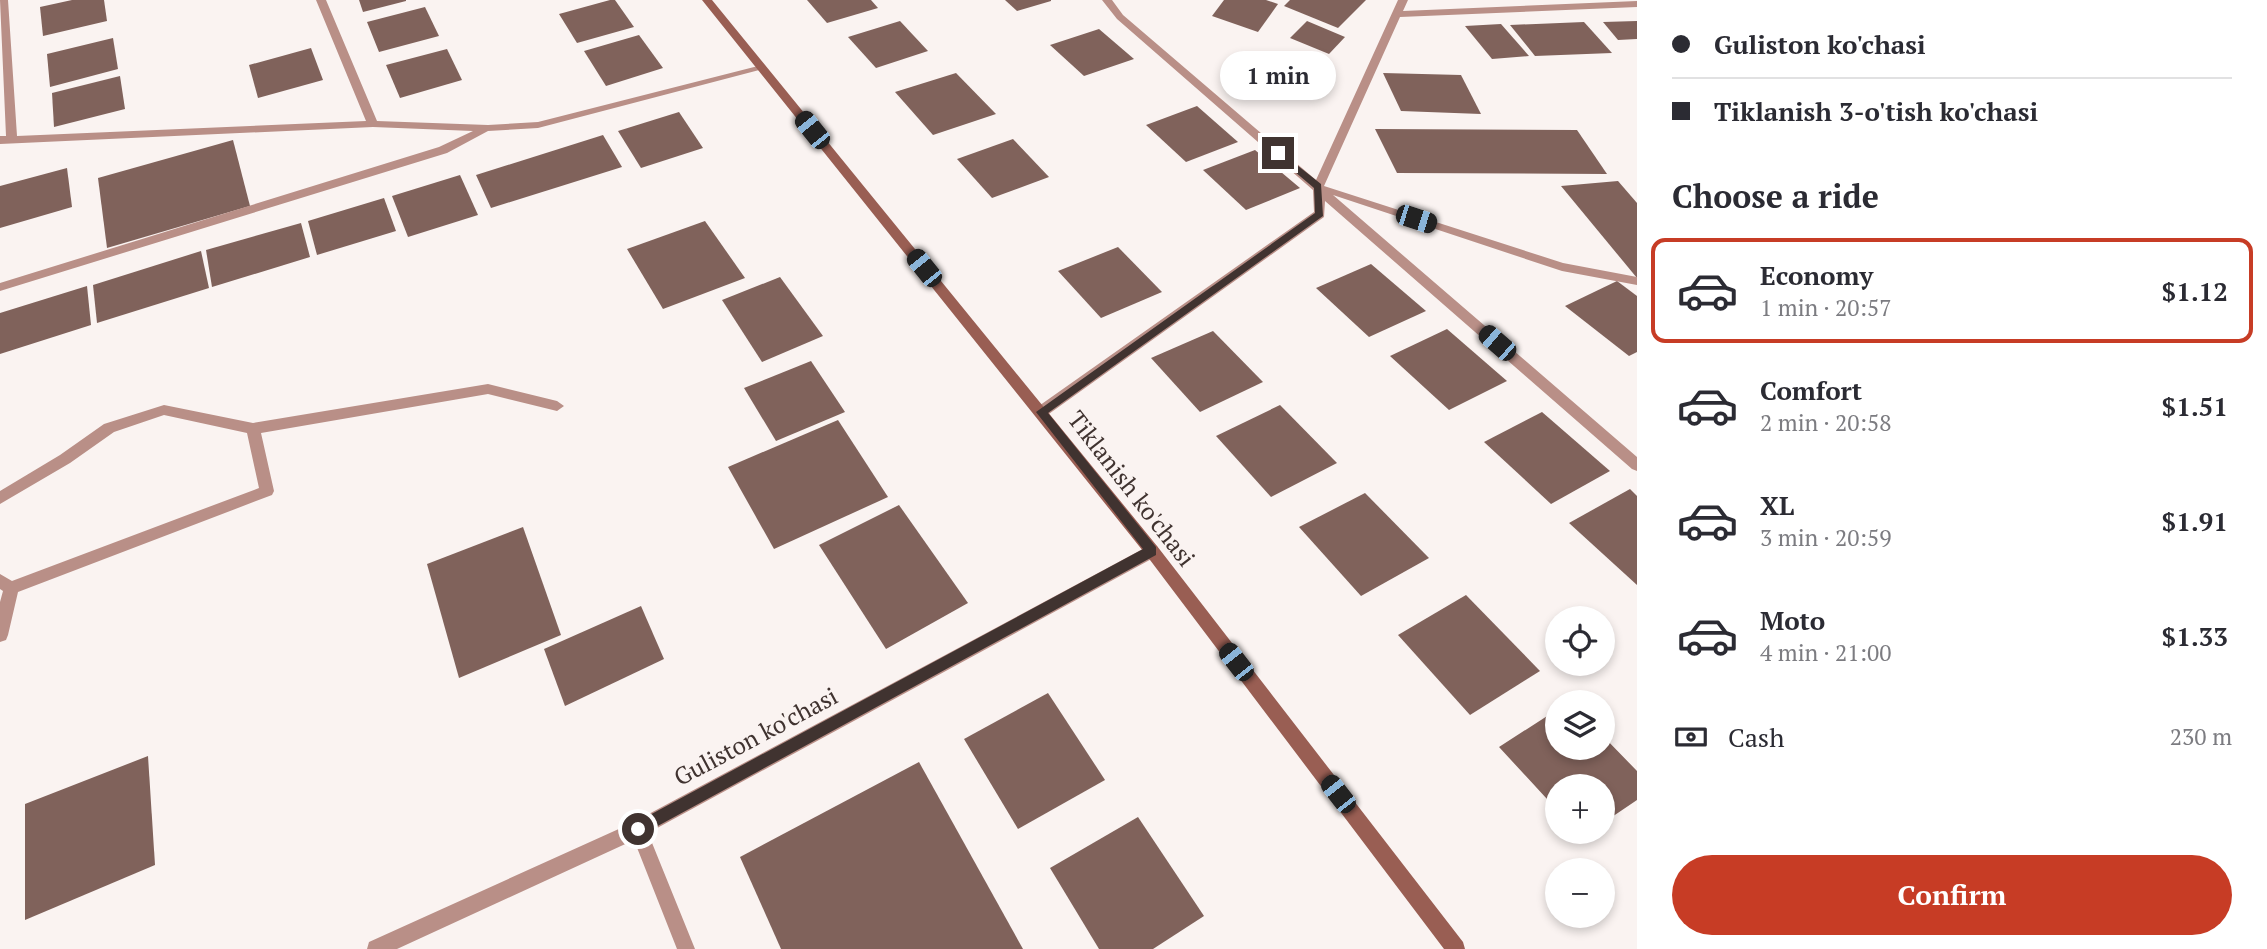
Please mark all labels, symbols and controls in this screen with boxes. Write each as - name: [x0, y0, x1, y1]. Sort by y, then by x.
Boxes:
- text: Guliston ko'chasi: [1714, 27, 1926, 61]
- callout: 1 min: [1220, 52, 1336, 100]
- text: 1 min: [1247, 60, 1309, 91]
- text: Tiklanish 3-o'tish ko'chasi: [1714, 94, 2038, 128]
- car: [791, 107, 834, 153]
- route end: [1262, 137, 1294, 169]
- text: Choose a ride: [1672, 175, 1879, 217]
- car: [1393, 203, 1440, 235]
- car: [903, 245, 946, 291]
- text: Economy: [1760, 258, 1873, 292]
- icon: car: [1676, 259, 1739, 322]
- text: $1.12: [2162, 274, 2228, 308]
- text: 1 min · 20:57: [1760, 292, 1892, 323]
- car: [1475, 321, 1520, 365]
- text: Comfort: [1760, 373, 1862, 407]
- icon: car: [1676, 374, 1739, 437]
- text: $1.51: [2162, 389, 2228, 423]
- street label: Tiklanish ko'chasi: [1061, 404, 1203, 573]
- text: 2 min · 20:58: [1760, 407, 1892, 438]
- text: XL: [1760, 488, 1794, 522]
- icon: car: [1676, 489, 1739, 552]
- text: $1.91: [2162, 504, 2228, 538]
- text: 3 min · 20:59: [1760, 522, 1892, 553]
- text: Moto: [1760, 603, 1825, 637]
- icon: car: [1676, 604, 1739, 667]
- map controls: [1545, 606, 1615, 928]
- button: locate: [1545, 606, 1615, 676]
- text: $1.33: [2162, 619, 2228, 653]
- text: 4 min · 21:00: [1760, 637, 1892, 668]
- car: [1215, 639, 1258, 685]
- street label: Guliston ko'chasi: [668, 679, 843, 793]
- button: layers: [1545, 690, 1615, 760]
- icon: cash: [1672, 718, 1710, 756]
- text: Cash: [1728, 720, 1784, 754]
- text: 230 m: [2170, 721, 2232, 752]
- car: [1317, 771, 1360, 817]
- button: +: [1545, 774, 1615, 844]
- route start: [622, 813, 654, 845]
- button: Confirm: [1672, 855, 2232, 935]
- button: −: [1545, 858, 1615, 928]

